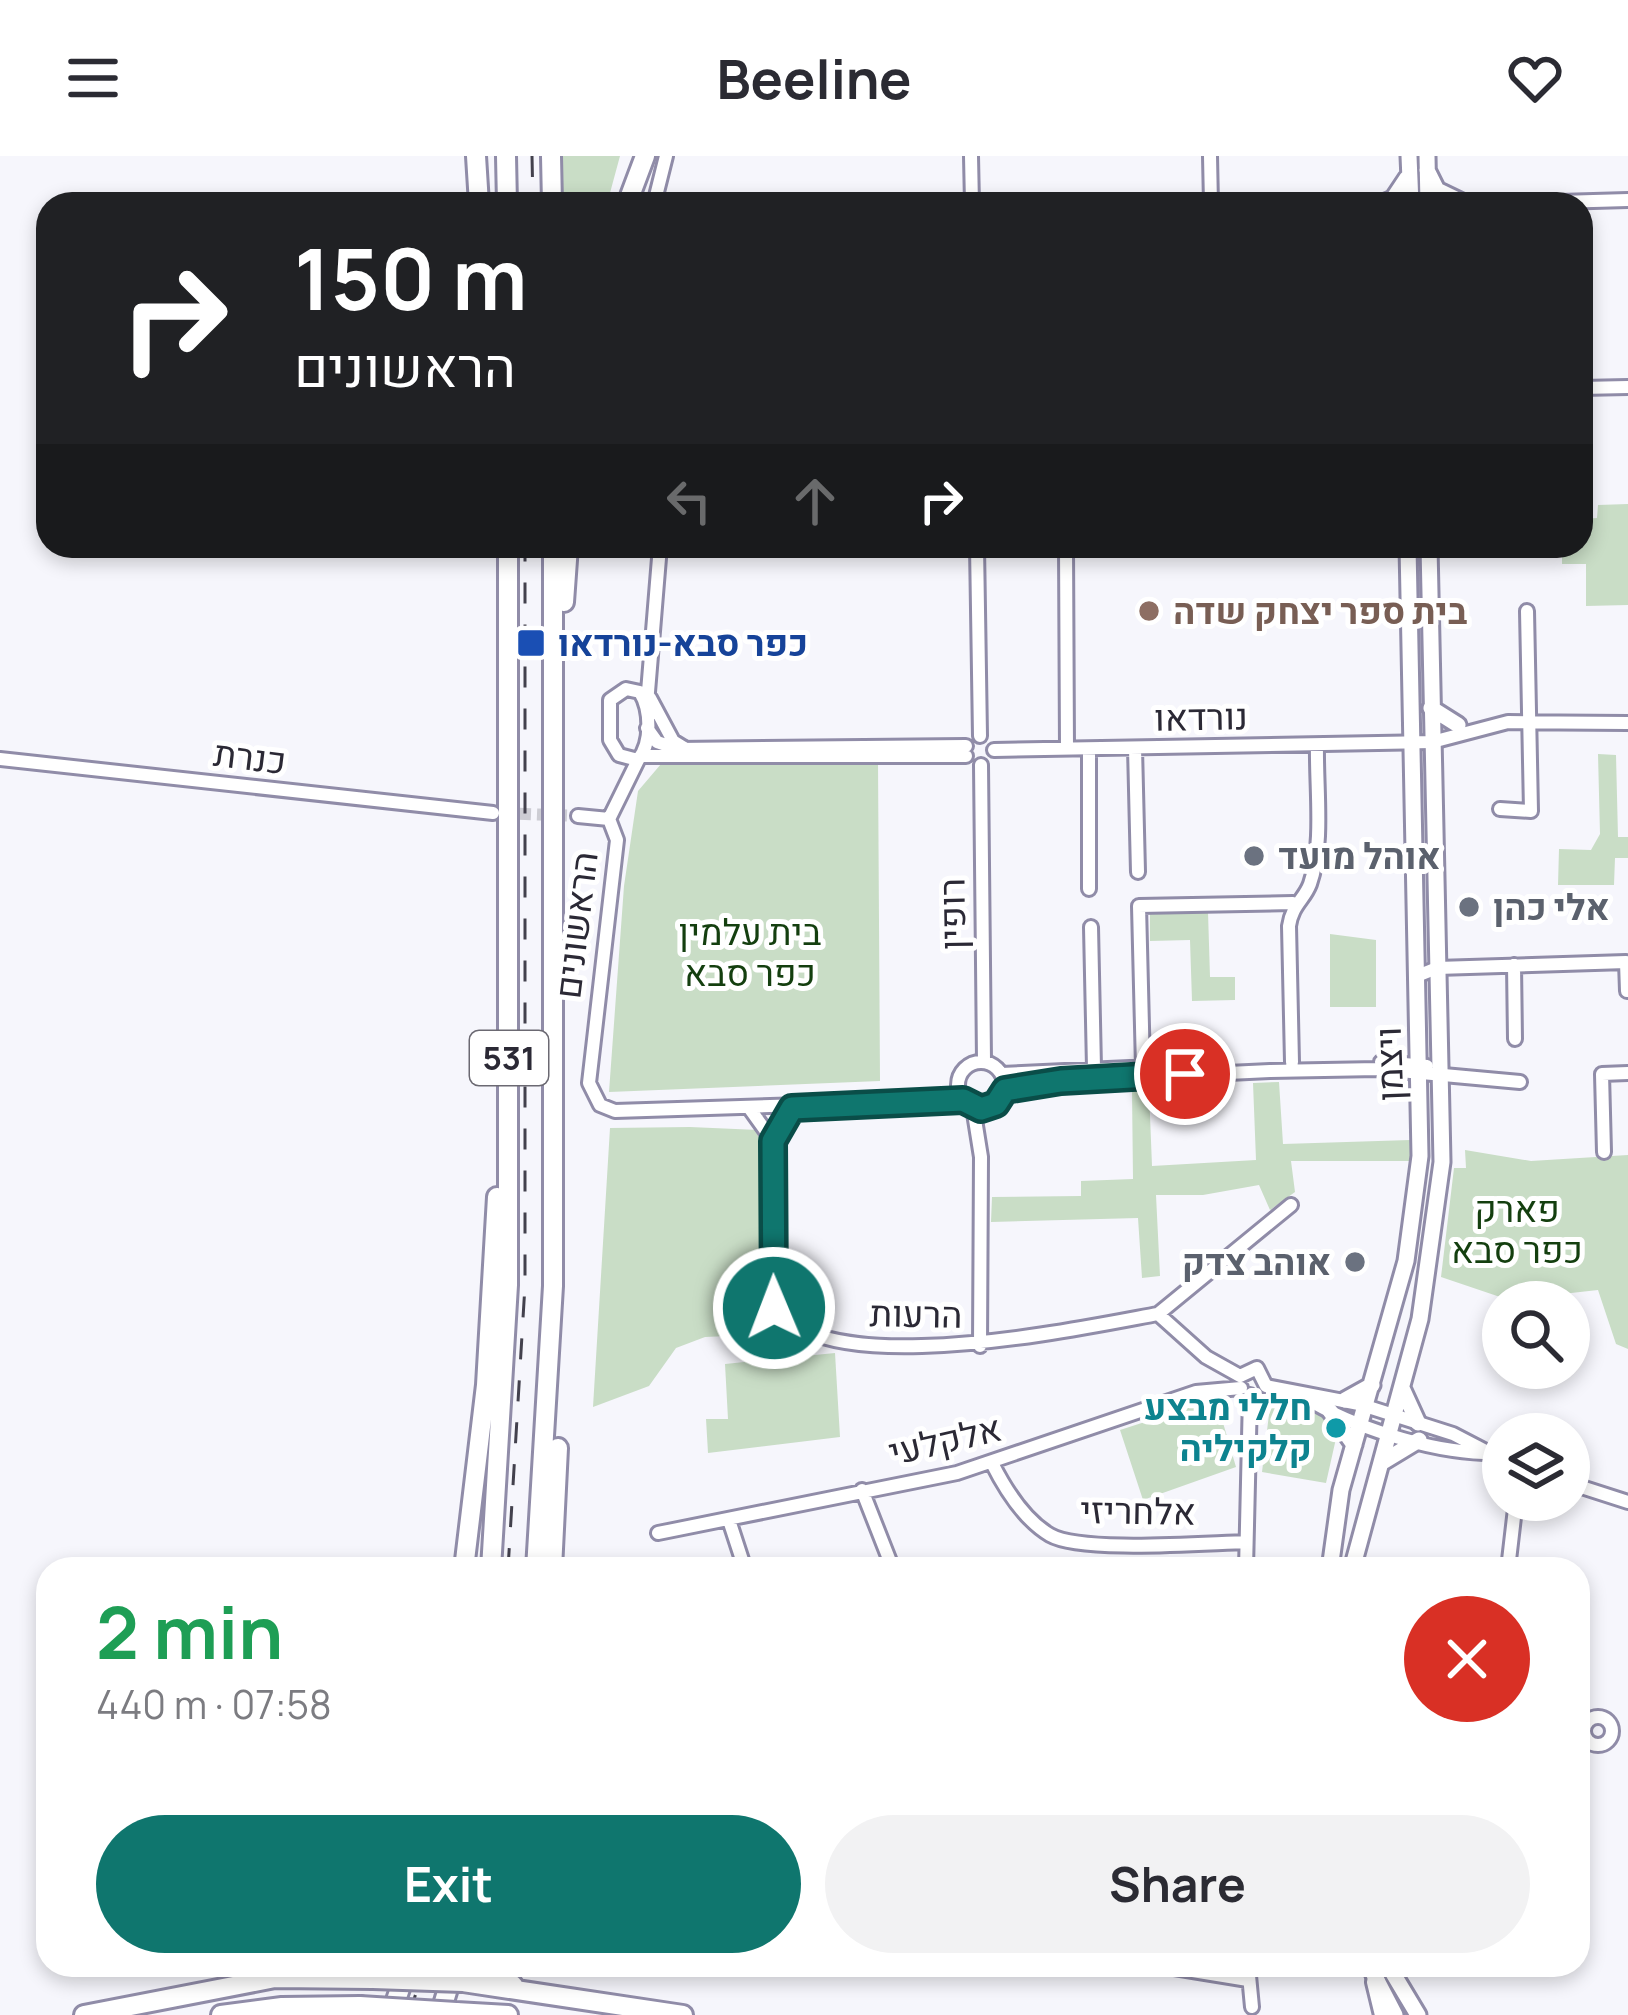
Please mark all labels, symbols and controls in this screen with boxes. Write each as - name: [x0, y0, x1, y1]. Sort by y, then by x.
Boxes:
- text: Beeline: [716, 41, 912, 115]
- icon: menu: [60, 45, 126, 111]
- icon: heart: [1502, 45, 1568, 111]
- text: 150 m: [294, 220, 528, 335]
- icon: right: [96, 240, 252, 396]
- text: הראשונים: [294, 329, 516, 403]
- icon: left: [656, 468, 722, 534]
- icon: ahead: [782, 468, 848, 534]
- icon: right: [908, 468, 974, 534]
- place label: בית ספר יצחק שדה: [1173, 586, 1467, 635]
- marker: בית ספר יצחק שדה: [1136, 598, 1162, 624]
- place label: כפר סבא-נורדאו: [558, 618, 808, 667]
- marker: כפר סבא-נורדאו: [515, 627, 547, 659]
- street label: נורדאו: [1154, 691, 1248, 742]
- street label: כנרת: [211, 728, 289, 785]
- place label: אוהל מועד: [1278, 831, 1441, 880]
- marker: אוהל מועד: [1241, 843, 1267, 869]
- street label: הראשונים: [542, 849, 609, 1001]
- street label: רופין: [926, 878, 977, 950]
- place label: אלי כהן: [1493, 882, 1610, 931]
- marker: אלי כהן: [1456, 894, 1482, 920]
- park label: בית עלמין כפר סבא: [679, 907, 821, 997]
- pin: [1134, 1023, 1236, 1125]
- street label: ויצמן: [1363, 1026, 1414, 1102]
- road number: 531: [470, 1031, 548, 1085]
- icon: arrive: [1152, 1041, 1218, 1107]
- park label: פארק כפר סבא: [1451, 1184, 1583, 1274]
- place label: אוהב צדק: [1182, 1237, 1331, 1286]
- position arrow: [711, 1245, 837, 1371]
- marker: אוהב צדק: [1342, 1249, 1368, 1275]
- map controls: [1482, 1281, 1590, 1521]
- button: search: [1482, 1281, 1590, 1389]
- street label: הרעות: [869, 1288, 963, 1339]
- place label: חללי מבצע קלקיליה: [1144, 1382, 1312, 1472]
- street label: אלקלעי: [884, 1403, 1006, 1476]
- button: layers: [1482, 1413, 1590, 1521]
- marker: חללי מבצע קלקיליה: [1323, 1415, 1349, 1441]
- street label: אלחריזי: [1080, 1485, 1196, 1536]
- text: 2 min: [96, 1582, 283, 1681]
- button: close: [1404, 1596, 1530, 1722]
- text: 440 m · 07:58: [96, 1677, 332, 1731]
- button: Exit: [96, 1815, 801, 1953]
- button: Share: [825, 1815, 1530, 1953]

